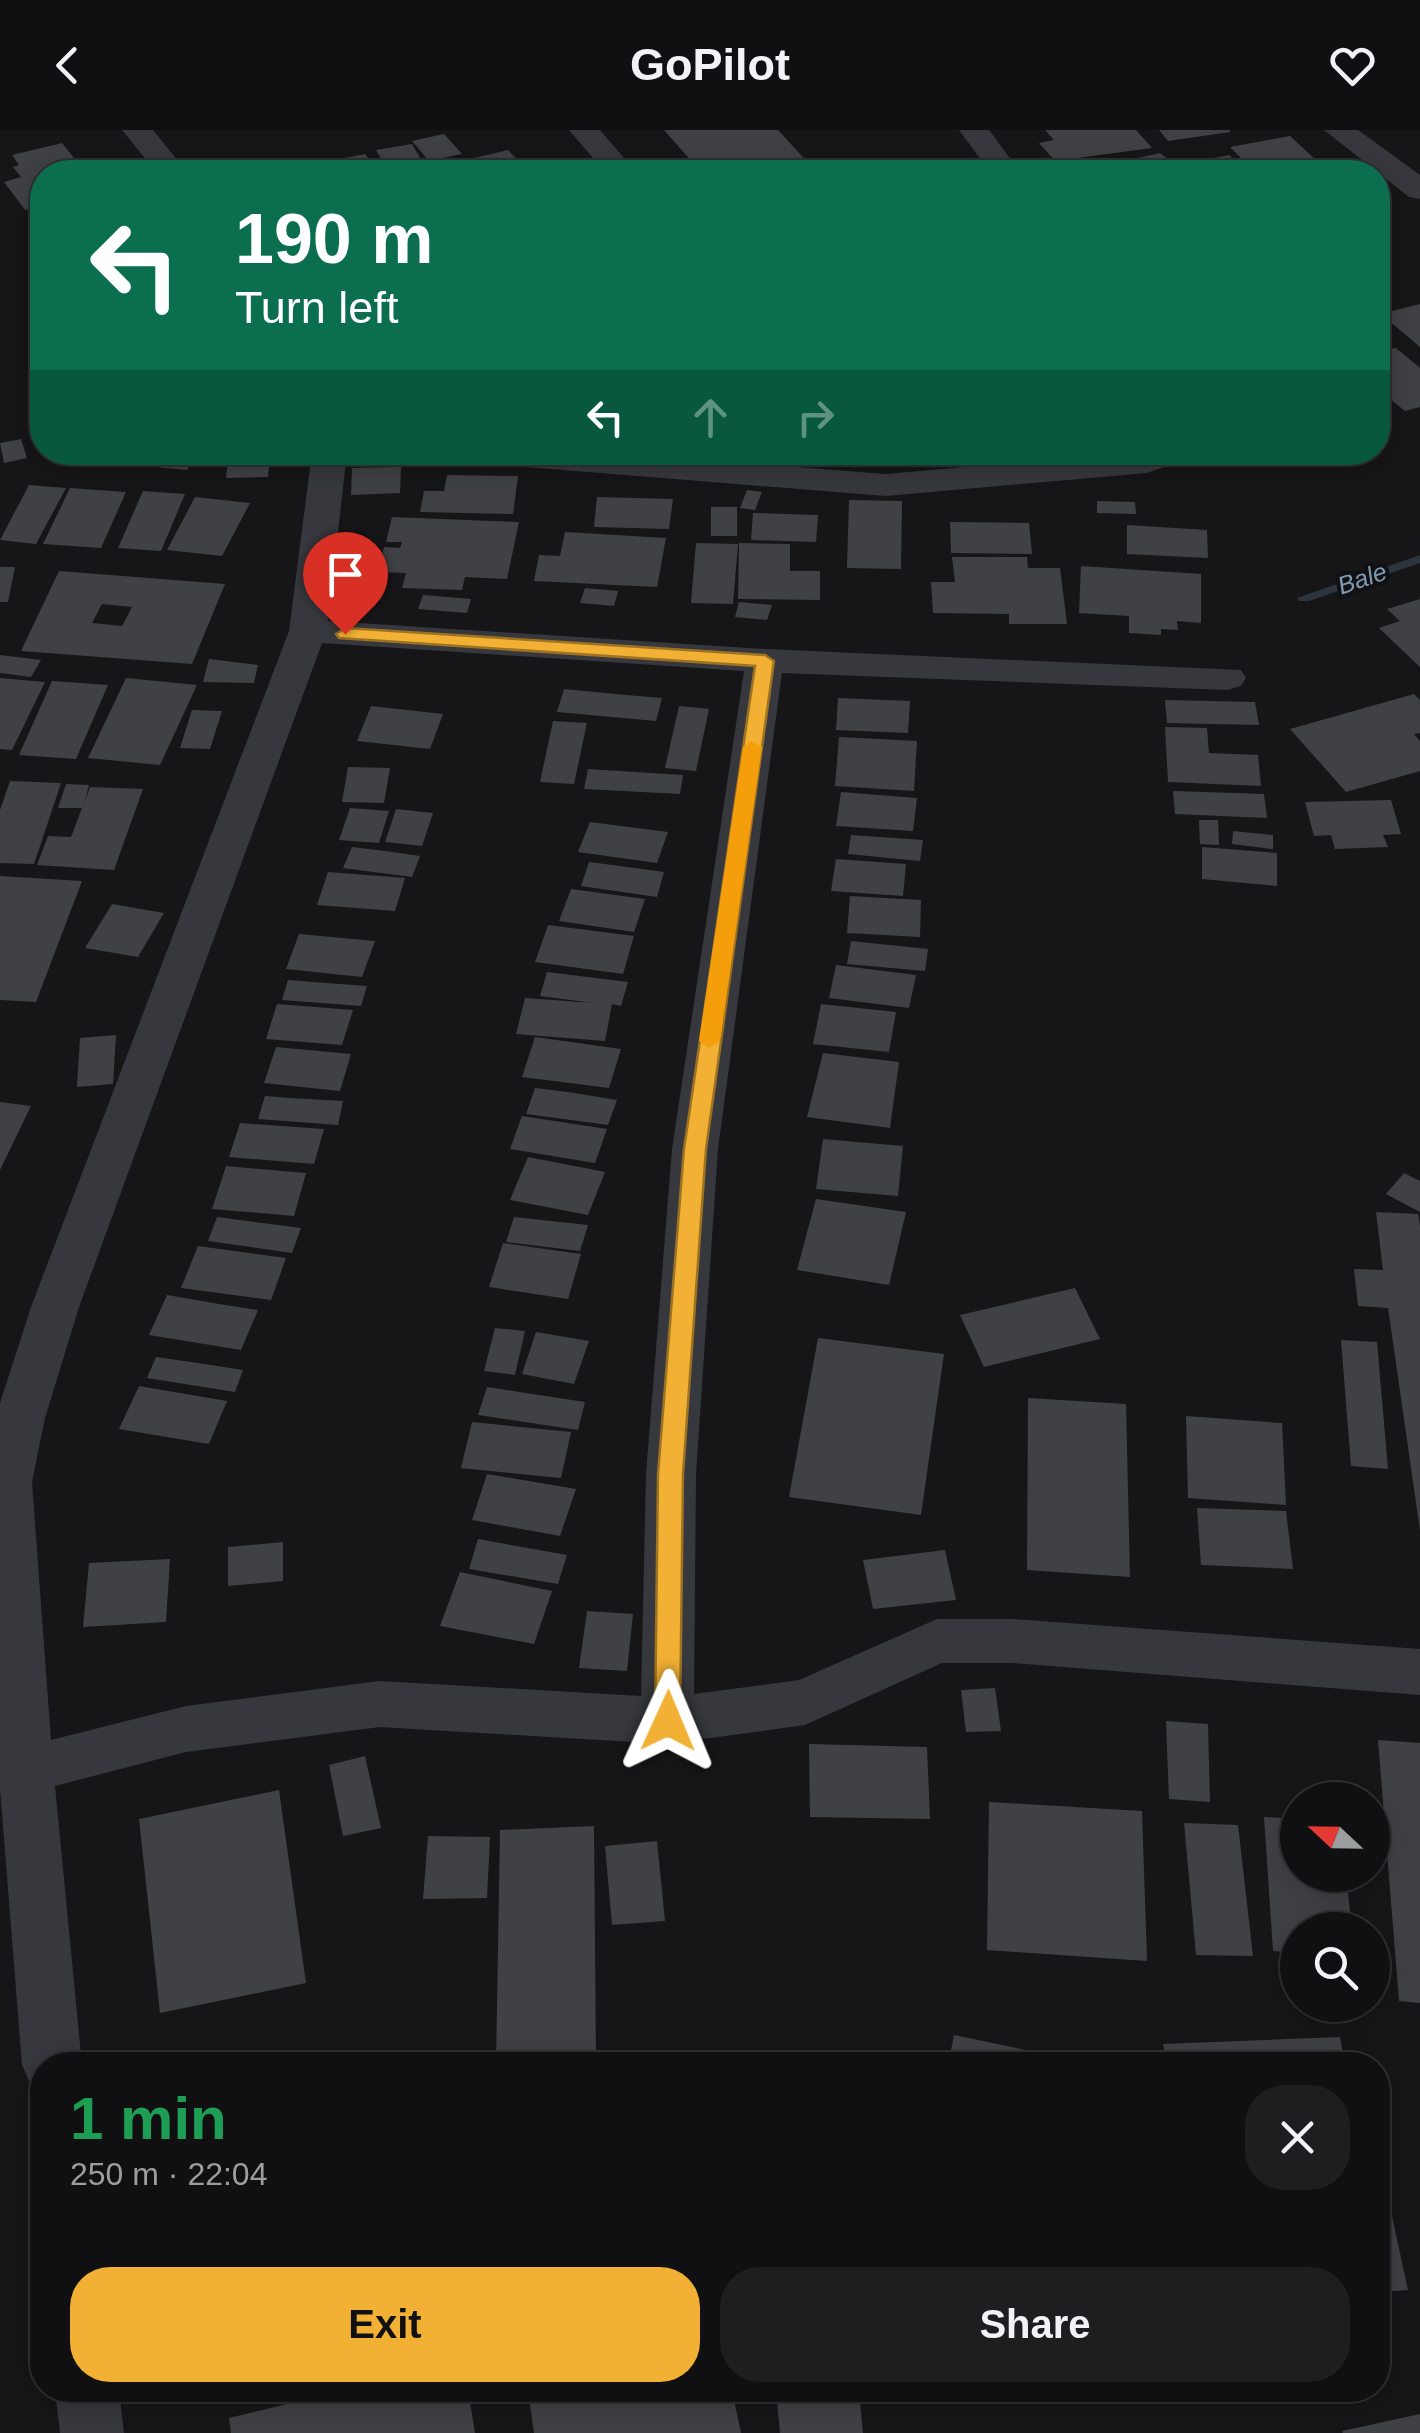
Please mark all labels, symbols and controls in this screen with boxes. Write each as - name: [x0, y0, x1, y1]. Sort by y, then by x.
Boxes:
- icon: back: [40, 38, 95, 93]
- icon: heart: [1325, 38, 1380, 93]
- text: GoPilot: [630, 39, 790, 90]
- icon: left: [70, 200, 200, 330]
- text: 190 m: [235, 200, 433, 278]
- text: Turn left: [235, 282, 398, 333]
- icon: left: [578, 390, 633, 445]
- icon: ahead: [683, 390, 738, 445]
- icon: right: [788, 390, 843, 445]
- pin: [303, 532, 388, 635]
- icon: arrive: [318, 547, 373, 602]
- water label: Bale: [1334, 557, 1390, 599]
- position arrow: [616, 1669, 720, 1773]
- north arrow: [1280, 1782, 1390, 1892]
- map controls: [1280, 1782, 1390, 2022]
- button: search: [1280, 1912, 1390, 2022]
- text: 1 min: [70, 2085, 227, 2152]
- button: close: [1245, 2085, 1350, 2190]
- text: 250 m · 22:04: [70, 2156, 267, 2192]
- button: Exit: [70, 2267, 700, 2382]
- button: Share: [720, 2267, 1350, 2382]

